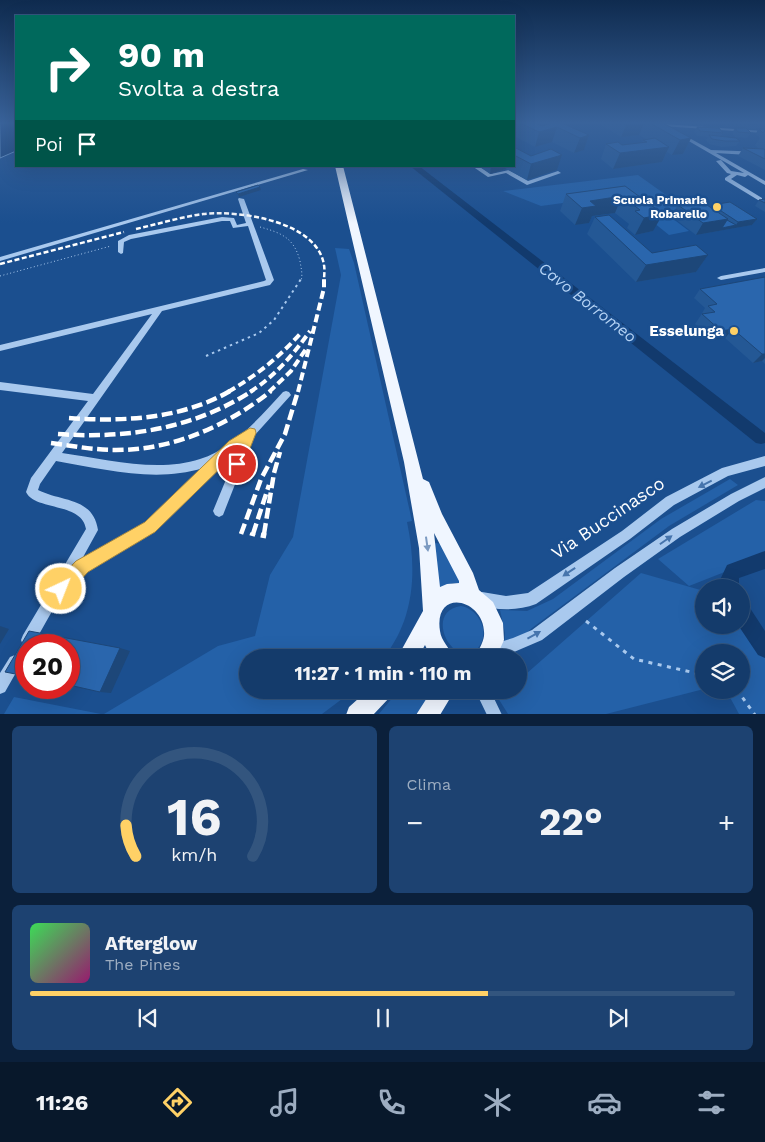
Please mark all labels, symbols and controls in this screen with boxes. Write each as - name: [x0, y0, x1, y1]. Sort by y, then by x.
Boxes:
- text: 90 m: [118, 34, 205, 76]
- icon: right: [35, 35, 100, 100]
- text: Svolta a destra: [118, 76, 279, 101]
- icon: arrive: [73, 130, 101, 158]
- text: Poi: [35, 133, 63, 156]
- place label: Scuola Primaria Robarello: [613, 193, 707, 221]
- marker: Scuola Primaria Robarello: [711, 201, 723, 213]
- water label: Cavo Borromeo: [535, 258, 640, 346]
- place label: Esselunga: [649, 322, 724, 340]
- marker: Esselunga: [728, 325, 740, 337]
- pin: [216, 443, 258, 485]
- icon: arrive: [223, 450, 251, 478]
- street label: Via Buccinasco: [547, 472, 668, 563]
- one-way arrow: [697, 480, 712, 488]
- one-way arrow: [659, 535, 673, 545]
- one-way arrow: [424, 536, 432, 552]
- position arrow: [34, 562, 86, 614]
- one-way arrow: [562, 568, 576, 577]
- map controls: [695, 579, 750, 699]
- button: sound: [695, 579, 750, 634]
- one-way arrow: [527, 631, 541, 639]
- speed limit sign: 20: [15, 634, 80, 699]
- button: layers: [695, 644, 750, 699]
- text: 11:27 · 1 min · 110 m: [295, 662, 471, 685]
- text: Clima: [407, 775, 451, 794]
- text: 16: [167, 787, 221, 848]
- text: 22°: [539, 800, 603, 844]
- text: −: [407, 806, 423, 839]
- text: +: [718, 806, 735, 839]
- text: km/h: [171, 844, 217, 865]
- text: Afterglow: [105, 932, 197, 955]
- text: The Pines: [105, 955, 181, 974]
- icon: previous: [134, 1004, 162, 1032]
- icon: pause: [369, 1004, 397, 1032]
- icon: next: [604, 1004, 632, 1032]
- icon: directions: [160, 1085, 195, 1120]
- icon: music: [267, 1085, 302, 1120]
- icon: phone: [374, 1085, 409, 1120]
- icon: climate: [480, 1085, 515, 1120]
- icon: car: [587, 1085, 622, 1120]
- icon: filters: [694, 1085, 729, 1120]
- text: 11:26: [36, 1090, 88, 1115]

